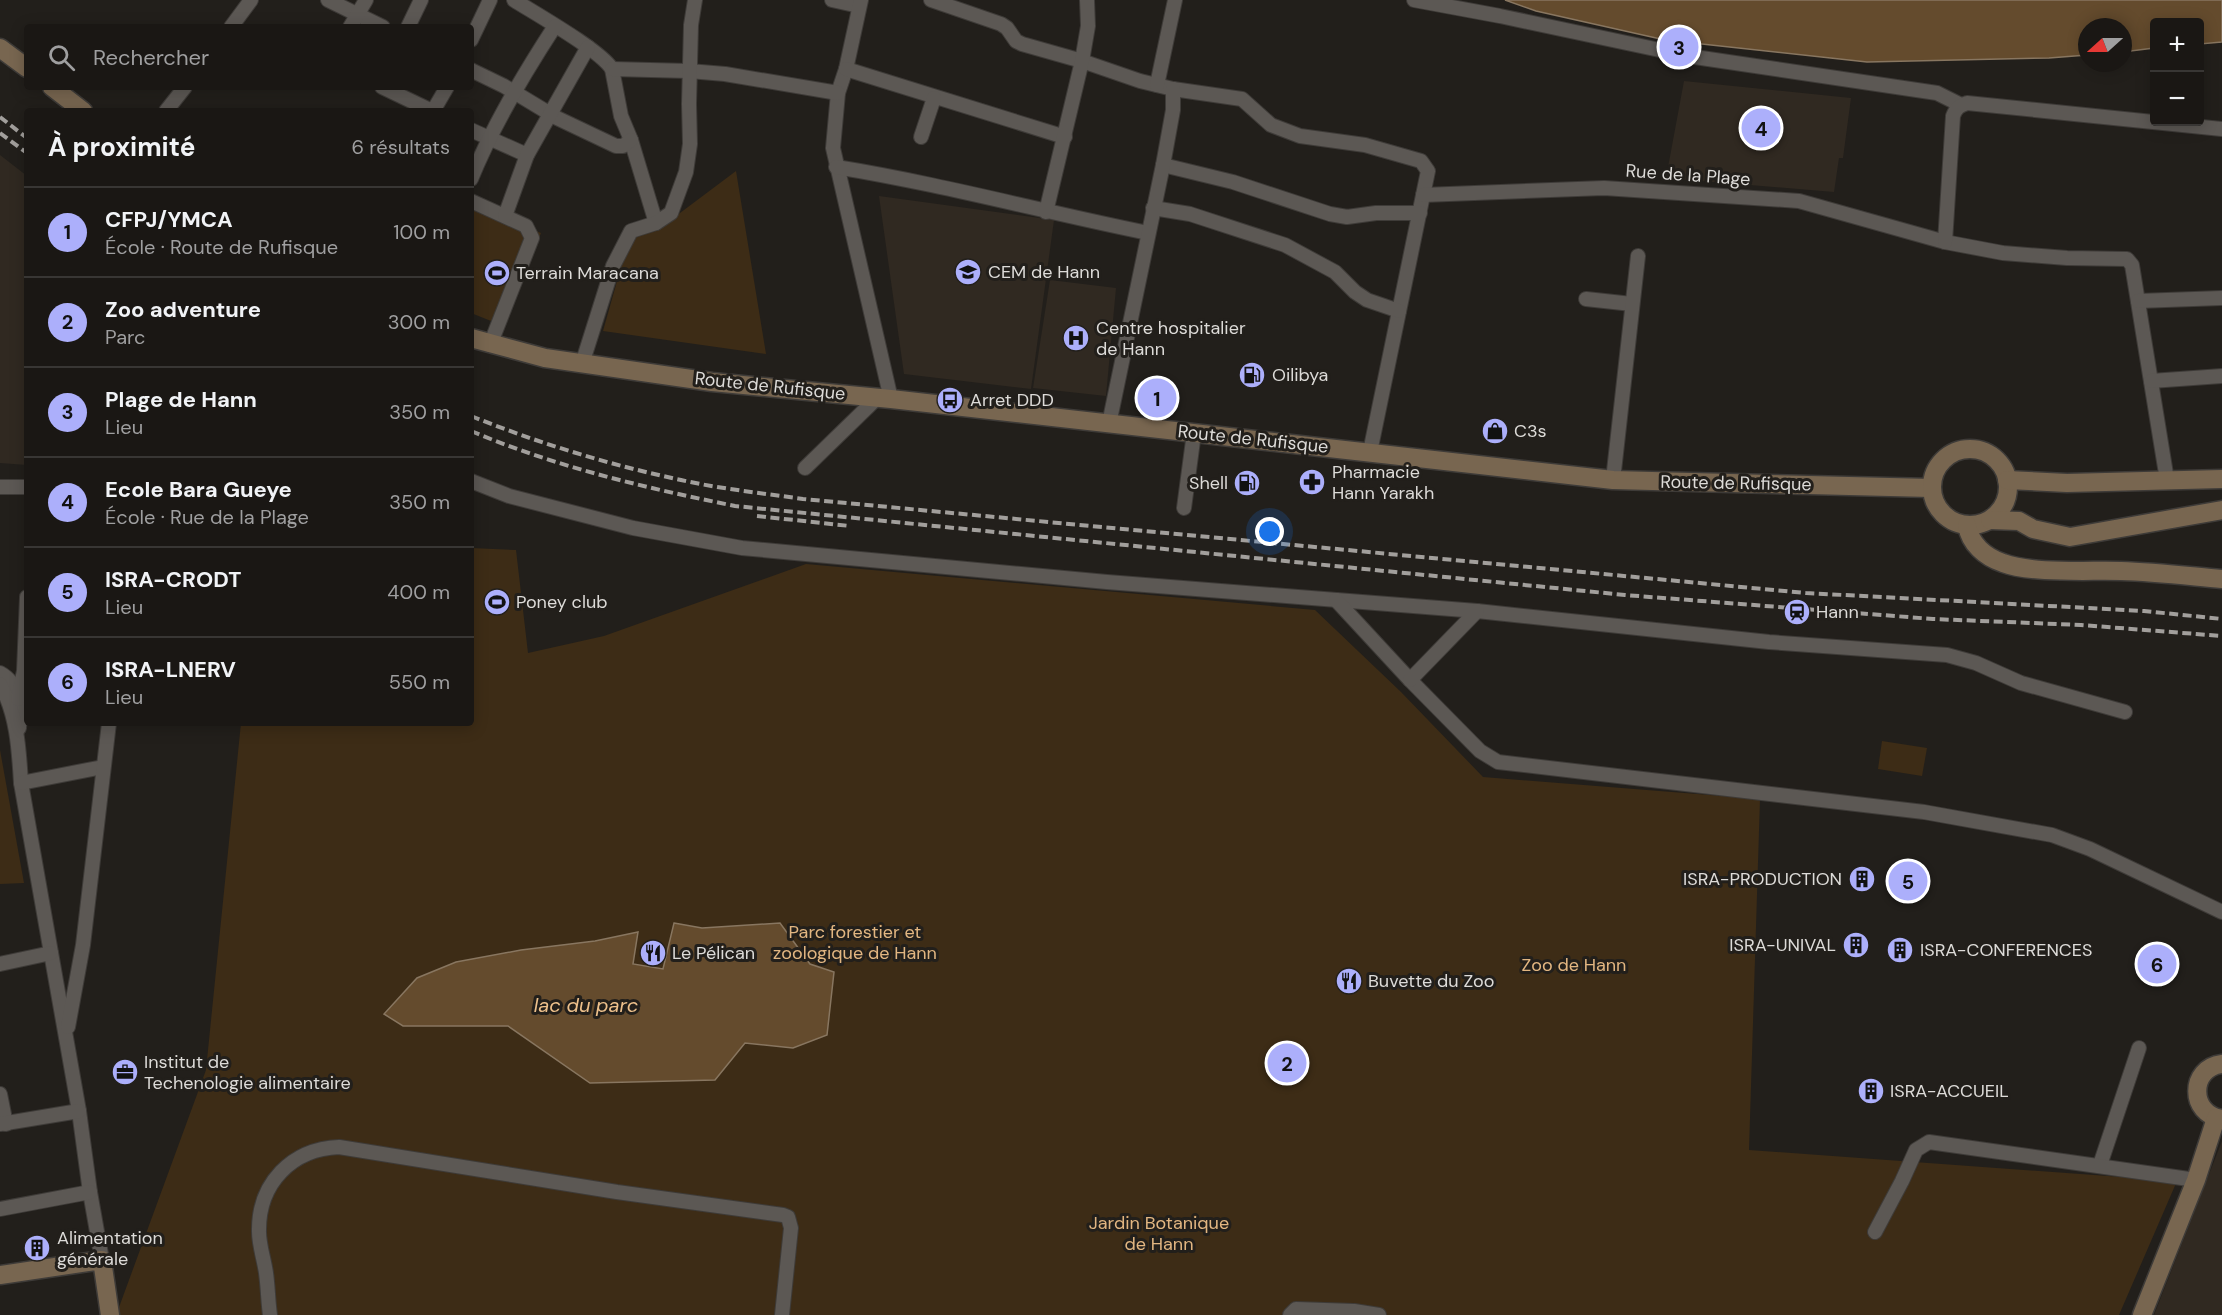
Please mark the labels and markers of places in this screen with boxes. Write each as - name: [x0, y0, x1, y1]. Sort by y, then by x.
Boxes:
- pin: 3: [1660, 24, 1698, 70]
- pin: 4: [1742, 106, 1780, 150]
- school or university icon: CEM de Hann: [953, 257, 983, 287]
- sports icon: Terrain Maracana: [482, 258, 512, 288]
- place label: CEM de Hann: [988, 260, 1100, 284]
- place label: Terrain Maracana: [516, 261, 659, 285]
- place label: Centre hospitalier de Hann: [1096, 316, 1246, 361]
- hospital icon: Centre hospitalier de Hann: [1061, 323, 1091, 353]
- fuel station icon: Oilibya: [1237, 360, 1267, 390]
- place label: Oilibya: [1272, 363, 1328, 387]
- pin: 1: [1138, 376, 1176, 420]
- bus stop icon: Arret DDD: [935, 385, 965, 415]
- place label: Arret DDD: [970, 388, 1054, 412]
- shop icon: C3s: [1480, 416, 1510, 446]
- place label: C3s: [1514, 419, 1547, 443]
- place label: Pharmacie Hann Yarakh: [1332, 460, 1434, 505]
- pharmacy icon: Pharmacie Hann Yarakh: [1297, 467, 1327, 497]
- fuel station icon: Shell: [1232, 468, 1262, 498]
- place label: Shell: [1189, 471, 1228, 495]
- sports icon: Poney club: [482, 587, 512, 617]
- place label: Poney club: [516, 590, 607, 614]
- station icon: Hann: [1782, 597, 1812, 627]
- place label: Hann: [1816, 600, 1859, 624]
- pin: 5: [1888, 858, 1928, 904]
- building icon: ISRA-PRODUCTION: [1847, 864, 1877, 894]
- place label: ISRA-PRODUCTION: [1683, 867, 1842, 891]
- building icon: ISRA-UNIVAL: [1841, 930, 1871, 960]
- place label: ISRA-UNIVAL: [1729, 933, 1836, 957]
- building icon: ISRA-CONFERENCES: [1885, 935, 1915, 965]
- restaurant icon: Le Pélican: [638, 938, 668, 968]
- place label: ISRA-CONFERENCES: [1920, 938, 2092, 962]
- place label: Le Pélican: [672, 941, 755, 965]
- pin: 6: [2138, 942, 2176, 986]
- restaurant icon: Buvette du Zoo: [1334, 966, 1364, 996]
- place label: Buvette du Zoo: [1368, 969, 1494, 993]
- pin: 2: [1268, 1040, 1306, 1086]
- place label: Institut de Techenologie alimentaire: [144, 1050, 351, 1095]
- office icon: Institut de Techenologie alimentaire: [110, 1057, 140, 1087]
- building icon: ISRA-ACCUEIL: [1856, 1076, 1886, 1106]
- place label: ISRA-ACCUEIL: [1890, 1079, 2009, 1103]
- place label: Alimentation générale: [57, 1226, 163, 1271]
- building icon: Alimentation générale: [22, 1233, 52, 1263]

